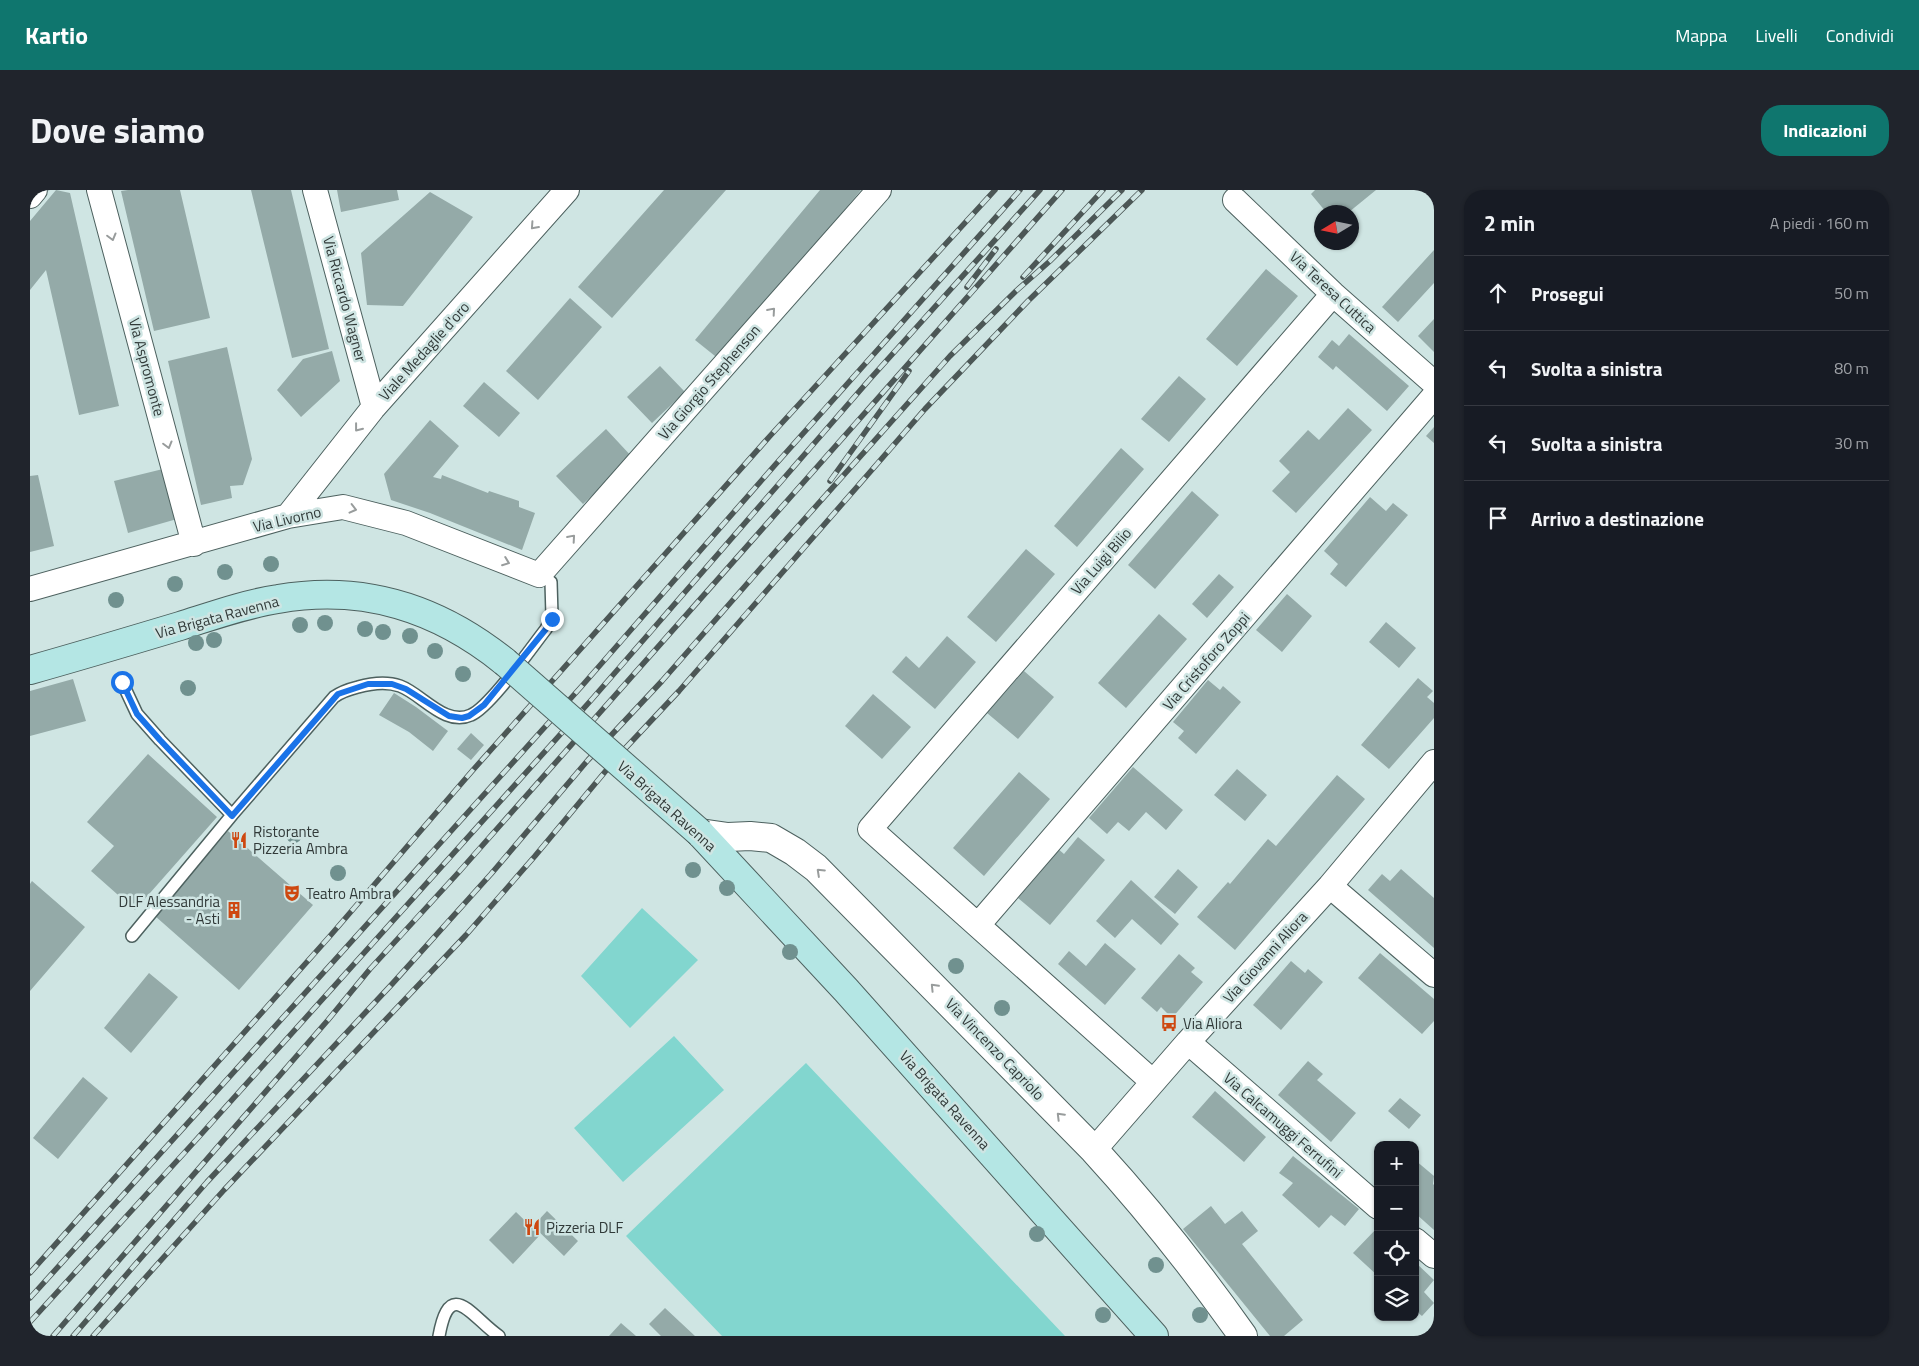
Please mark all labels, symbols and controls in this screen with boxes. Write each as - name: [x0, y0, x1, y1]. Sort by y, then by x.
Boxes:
- text: Kartio: [25, 17, 88, 53]
- text: Mappa: [1675, 22, 1727, 49]
- text: Livelli: [1755, 22, 1798, 49]
- text: Condividi: [1826, 22, 1894, 49]
- text: Dove siamo: [30, 103, 205, 157]
- button: Indicazioni: [1761, 105, 1889, 156]
- north arrow: [1314, 205, 1359, 250]
- text: 2 min: [1484, 207, 1535, 239]
- text: A piedi · 160 m: [1770, 211, 1869, 235]
- one-way arrow: [531, 221, 540, 230]
- one-way arrow: [106, 233, 116, 241]
- street label: Via Riccardo Wagner: [317, 234, 373, 364]
- street label: Via Teresa Cuttica: [1285, 246, 1382, 339]
- icon: ahead: [1484, 279, 1512, 307]
- text: Prosegui: [1531, 279, 1604, 308]
- text: 50 m: [1834, 281, 1869, 305]
- street label: Viale Medaglie d'oro: [373, 296, 475, 406]
- one-way arrow: [766, 308, 775, 317]
- street label: Via Aspromonte: [123, 315, 171, 419]
- street label: Via Giorgio Stephenson: [652, 319, 766, 445]
- icon: left: [1484, 354, 1512, 382]
- text: Svolta a sinistra: [1531, 354, 1662, 383]
- text: 80 m: [1834, 356, 1869, 380]
- one-way arrow: [354, 422, 363, 431]
- icon: left: [1484, 429, 1512, 457]
- text: Svolta a sinistra: [1531, 429, 1662, 458]
- text: 30 m: [1834, 431, 1869, 455]
- one-way arrow: [162, 440, 172, 448]
- street label: Via Livorno: [251, 500, 324, 538]
- one-way arrow: [348, 503, 357, 514]
- icon: arrive: [1484, 504, 1512, 532]
- text: Arrivo a destinazione: [1531, 504, 1704, 533]
- street label: Via Luigi Bilio: [1065, 522, 1137, 600]
- one-way arrow: [566, 535, 575, 544]
- one-way arrow: [502, 556, 510, 566]
- street label: Via Brigata Ravenna: [153, 589, 282, 645]
- street label: Via Cristoforo Zoppi: [1157, 607, 1255, 715]
- route end: [541, 608, 564, 631]
- route start: [111, 671, 134, 694]
- street label: Via Brigata Ravenna: [612, 755, 722, 857]
- place label: Ristorante Pizzeria Ambra: [253, 820, 348, 860]
- restaurant icon: Ristorante Pizzeria Ambra: [229, 830, 249, 850]
- one-way arrow: [816, 869, 825, 878]
- place label: Teatro Ambra: [306, 882, 392, 905]
- theatre icon: Teatro Ambra: [282, 883, 302, 903]
- place label: DLF Alessandria - Asti: [119, 890, 220, 930]
- building icon: DLF Alessandria - Asti: [224, 900, 244, 920]
- street label: Via Giovanni Aliora: [1217, 906, 1313, 1008]
- one-way arrow: [931, 984, 940, 993]
- street label: Via Vincenzo Capriolo: [940, 993, 1050, 1105]
- place label: Via Aliora: [1183, 1012, 1243, 1035]
- bus stop icon: Via Aliora: [1159, 1013, 1179, 1033]
- street label: Via Brigata Ravenna: [894, 1045, 996, 1155]
- street label: Via Calcamuggi Ferrufini: [1218, 1067, 1348, 1183]
- one-way arrow: [1057, 1113, 1066, 1122]
- map controls: [1374, 1141, 1419, 1321]
- button: +: [1374, 1141, 1419, 1186]
- button: −: [1374, 1186, 1419, 1231]
- place label: Pizzeria DLF: [546, 1216, 624, 1239]
- restaurant icon: Pizzeria DLF: [522, 1217, 542, 1237]
- button: locate: [1374, 1231, 1419, 1276]
- button: layers: [1374, 1276, 1419, 1321]

